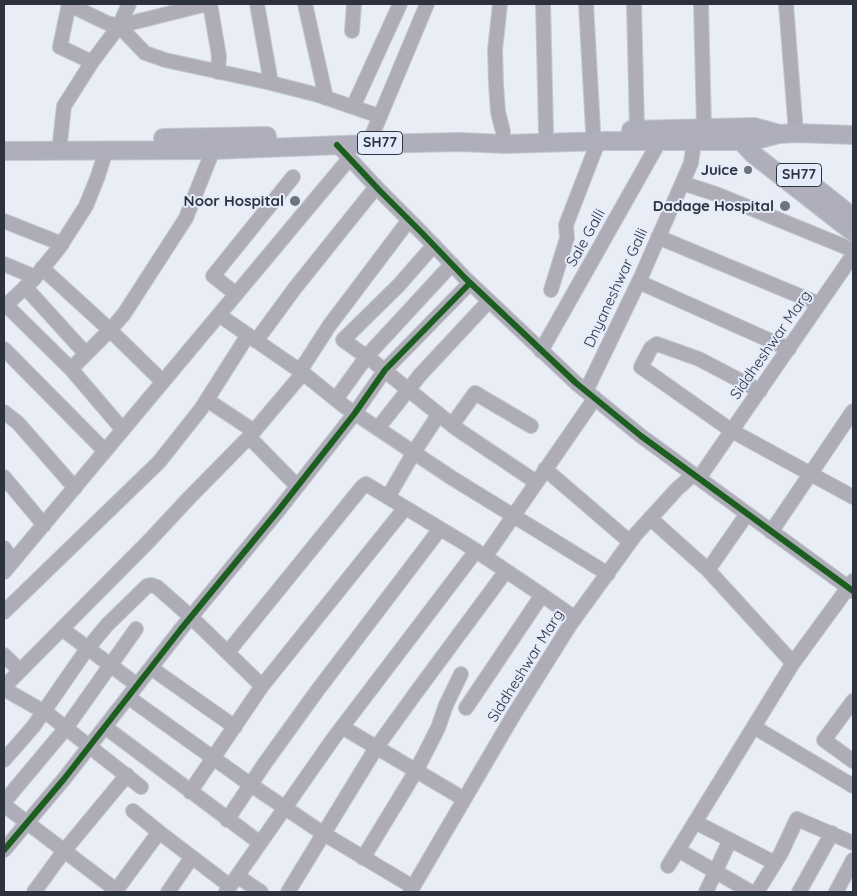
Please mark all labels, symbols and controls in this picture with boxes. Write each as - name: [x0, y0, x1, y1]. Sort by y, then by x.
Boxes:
- road number: SH77: [358, 132, 402, 154]
- place label: Juice: [701, 161, 738, 179]
- marker: Juice: [742, 164, 754, 176]
- road number: SH77: [776, 164, 822, 186]
- place label: Noor Hospital: [184, 192, 284, 210]
- marker: Noor Hospital: [288, 194, 302, 208]
- place label: Dadage Hospital: [653, 197, 774, 215]
- marker: Dadage Hospital: [778, 199, 792, 213]
- street label: Sale Galli: [563, 206, 609, 270]
- street label: Dnyaneshwar Galli: [580, 225, 652, 351]
- street label: Siddheshwar Marg: [727, 287, 815, 403]
- street label: Siddheshwar Marg: [484, 606, 568, 726]

